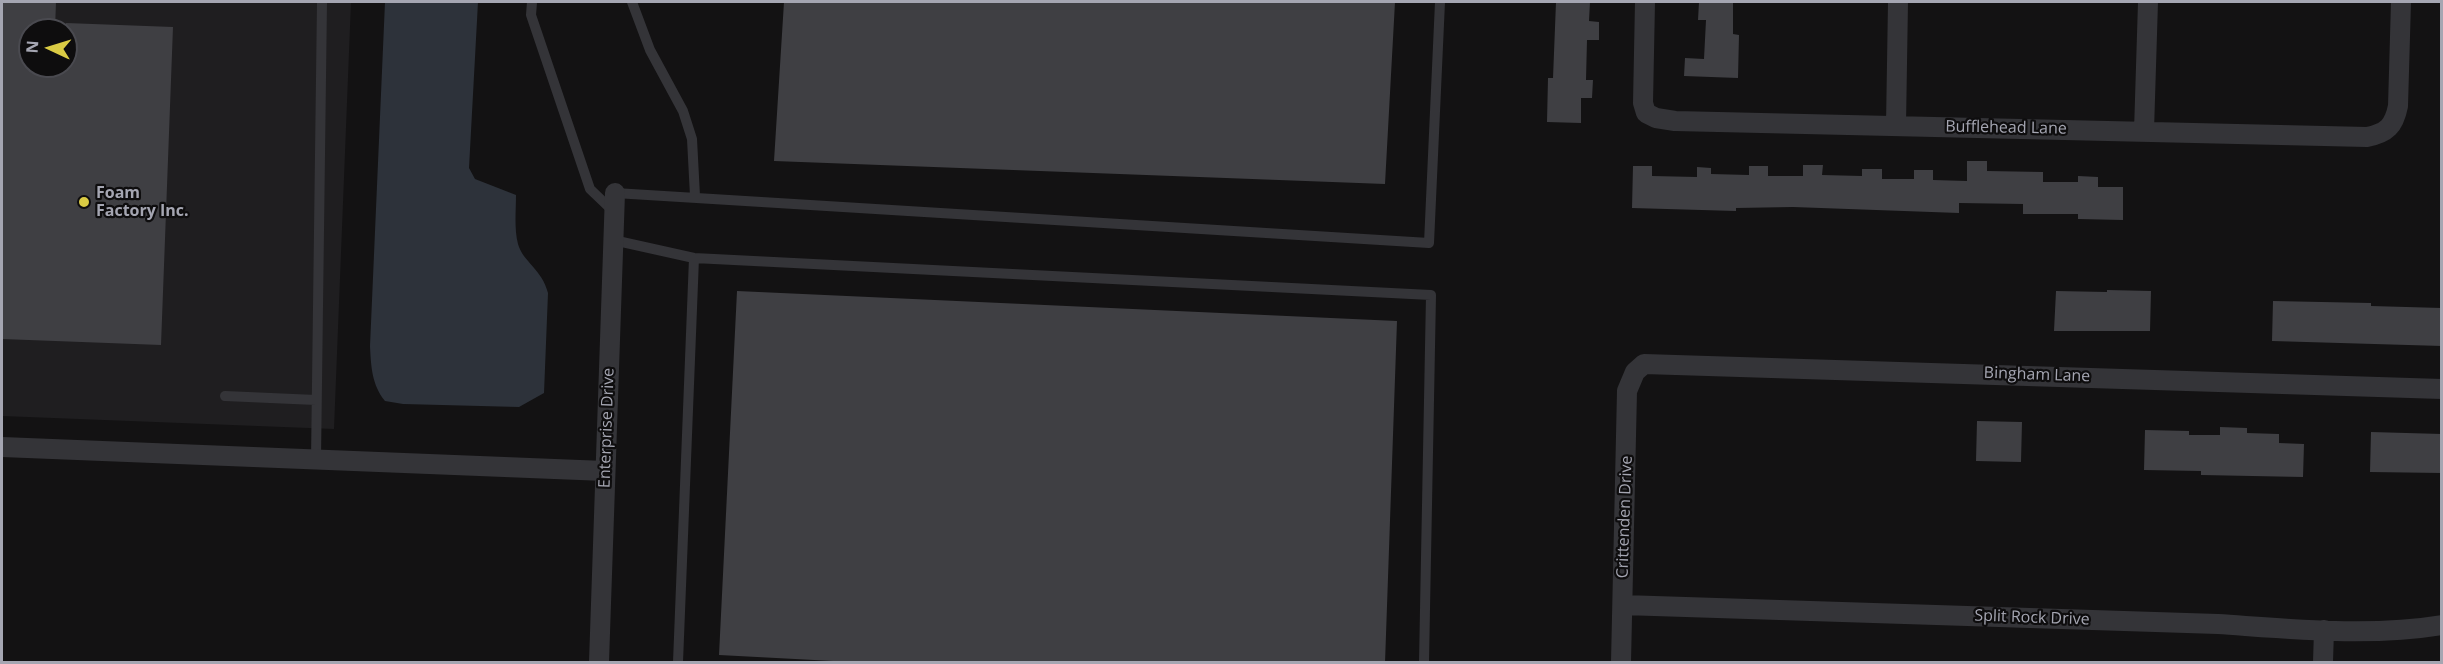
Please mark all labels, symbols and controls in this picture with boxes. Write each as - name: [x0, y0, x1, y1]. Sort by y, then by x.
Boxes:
- north arrow: [18, 18, 78, 78]
- text: N: [21, 40, 43, 54]
- street label: Bufflehead Lane: [1945, 117, 2067, 139]
- place label: Foam Factory Inc.: [96, 183, 189, 221]
- marker: Foam Factory Inc.: [77, 195, 91, 209]
- street label: Bingham Lane: [1983, 364, 2091, 386]
- street label: Enterprise Drive: [595, 368, 619, 488]
- street label: Crittenden Drive: [1613, 455, 1637, 579]
- street label: Split Rock Drive: [1974, 606, 2090, 630]

